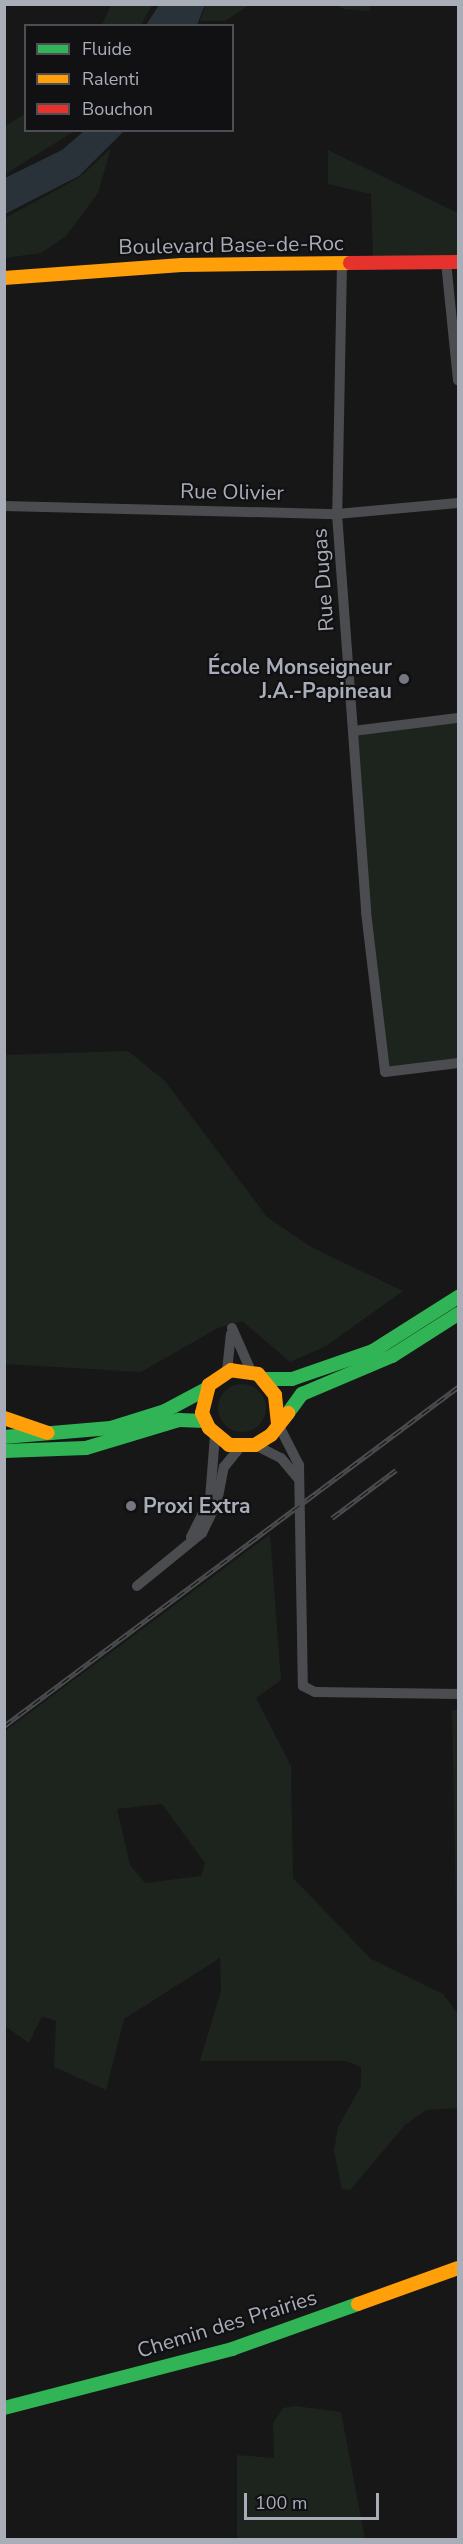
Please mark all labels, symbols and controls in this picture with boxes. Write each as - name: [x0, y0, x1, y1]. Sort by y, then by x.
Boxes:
- legend: [24, 24, 234, 132]
- text: Fluide: [82, 37, 132, 61]
- text: Ralenti: [82, 67, 139, 91]
- text: Bouchon: [82, 97, 153, 121]
- street label: Boulevard Base-de-Roc: [118, 230, 344, 260]
- street label: Rue Olivier: [180, 478, 284, 506]
- street label: Rue Dugas: [307, 528, 339, 632]
- place label: École Monseigneur J.A.-Papineau: [208, 654, 392, 704]
- marker: École Monseigneur J.A.-Papineau: [397, 672, 411, 686]
- place label: Proxi Extra: [143, 1493, 251, 1519]
- marker: Proxi Extra: [124, 1499, 138, 1513]
- street label: Chemin des Prairies: [134, 2285, 320, 2363]
- scale bar: [247, 2481, 382, 2519]
- text: 100 m: [255, 2491, 307, 2515]

